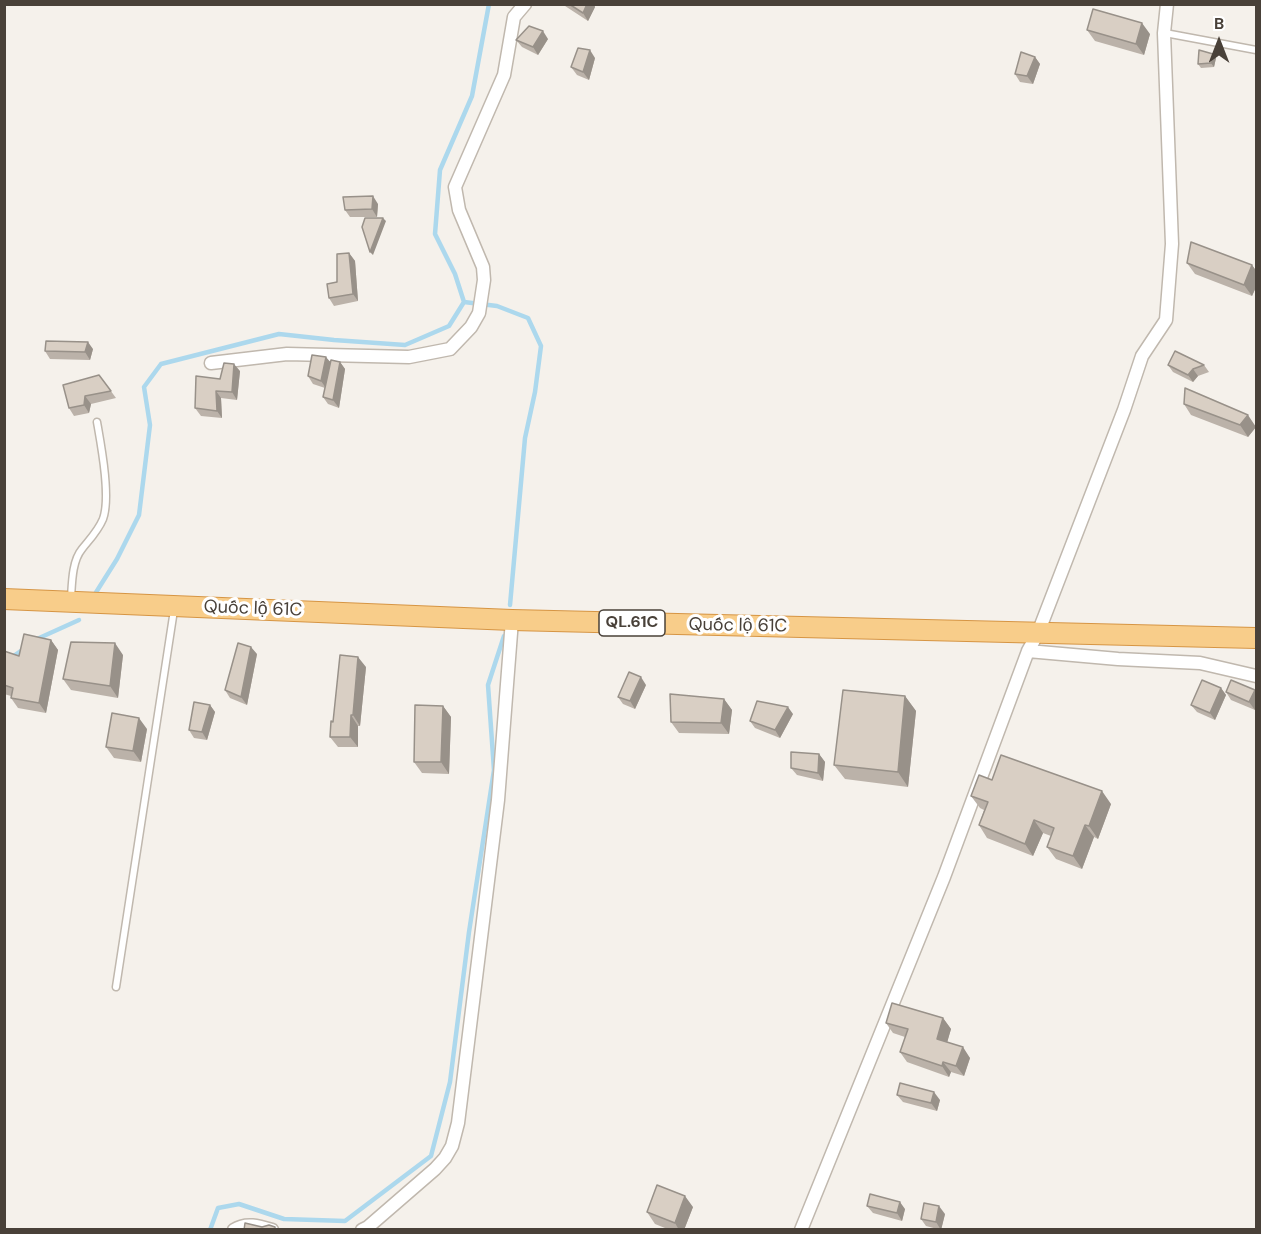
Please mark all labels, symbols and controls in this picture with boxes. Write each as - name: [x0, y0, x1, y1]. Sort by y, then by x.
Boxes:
- north arrow: [1189, 12, 1249, 72]
- text: B: [1214, 13, 1224, 34]
- street label: Quốc lộ 61C: [203, 596, 303, 622]
- road number: QL.61C: [599, 610, 665, 636]
- street label: Quốc lộ 61C: [688, 614, 788, 638]

